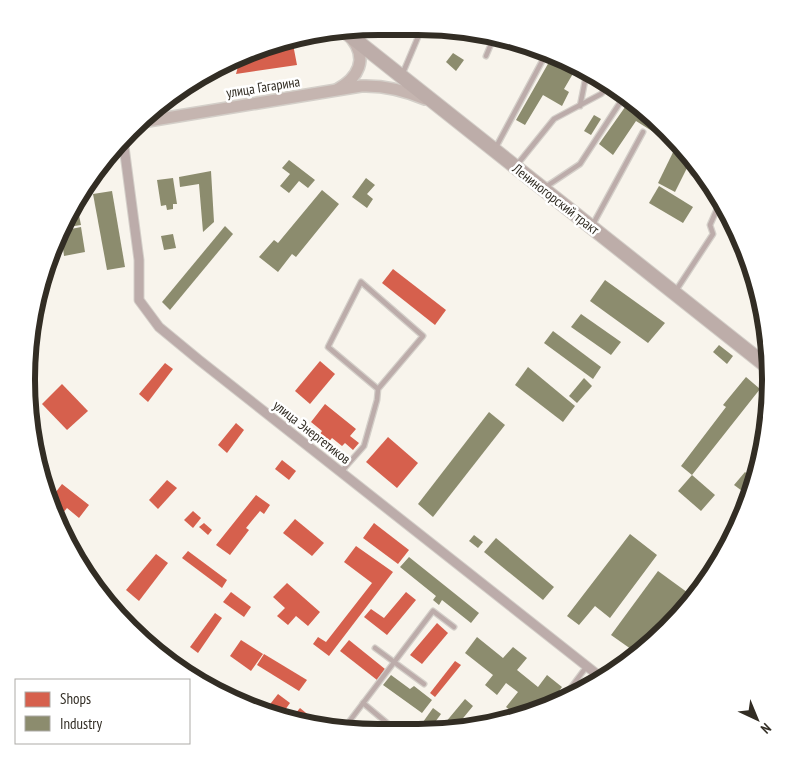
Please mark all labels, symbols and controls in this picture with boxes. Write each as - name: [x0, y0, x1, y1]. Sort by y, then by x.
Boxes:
- street label: улица Гагарина: [225, 72, 301, 102]
- street label: Лениногорский тракт: [508, 159, 603, 239]
- street label: улица Энергетиков: [270, 396, 355, 468]
- legend: [15, 679, 190, 744]
- text: Shops: [60, 689, 91, 708]
- north arrow: [732, 694, 782, 744]
- text: Industry: [60, 714, 102, 733]
- text: N: [757, 719, 775, 737]

